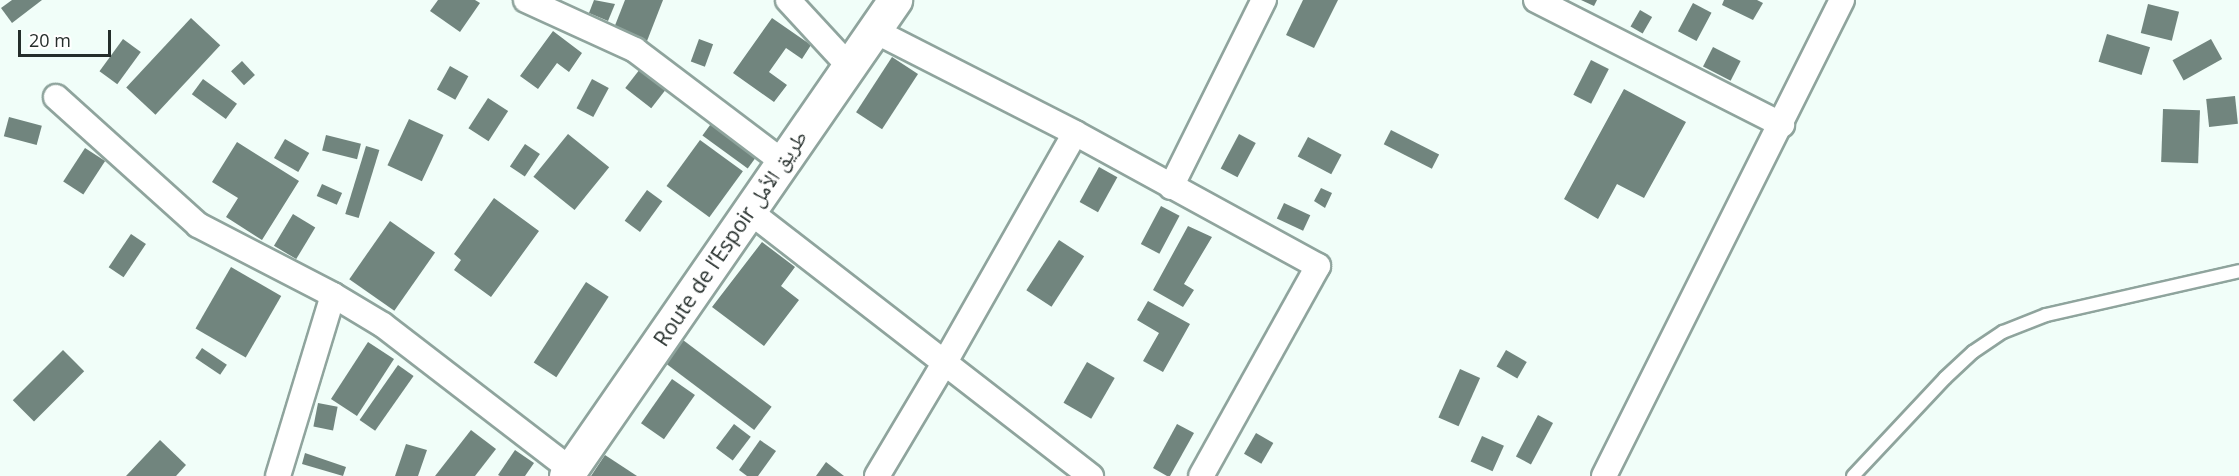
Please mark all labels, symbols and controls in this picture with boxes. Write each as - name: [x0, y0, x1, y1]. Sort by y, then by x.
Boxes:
- scale bar: [21, 18, 114, 56]
- text: 20 m: [29, 28, 71, 52]
- street label: Route de l’Espoir طريق الأمل: [648, 125, 812, 351]

